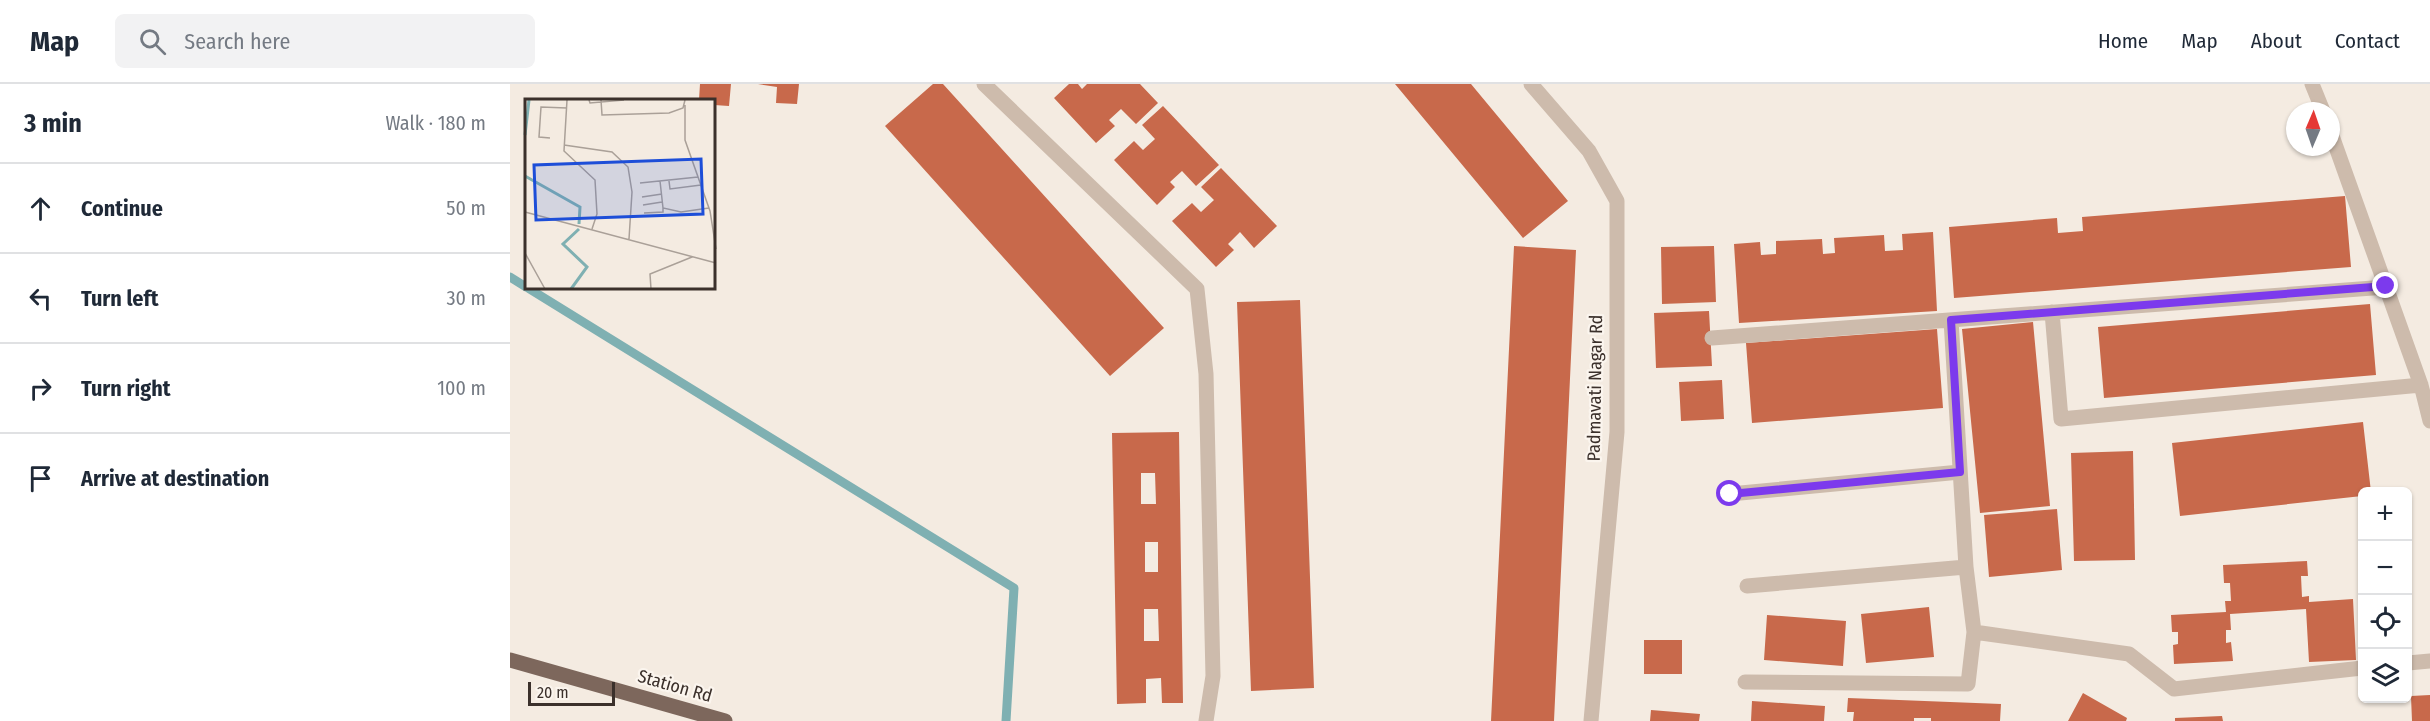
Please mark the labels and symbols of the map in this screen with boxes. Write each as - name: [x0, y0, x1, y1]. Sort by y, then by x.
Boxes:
- inset map: [525, 99, 716, 290]
- north arrow: [2286, 102, 2340, 156]
- route end: [2372, 272, 2398, 298]
- street label: Padmavati Nagar Rd: [1583, 314, 1607, 462]
- route start: [1716, 480, 1742, 506]
- street label: Station Rd: [635, 665, 715, 707]
- scale bar: [528, 679, 615, 706]

